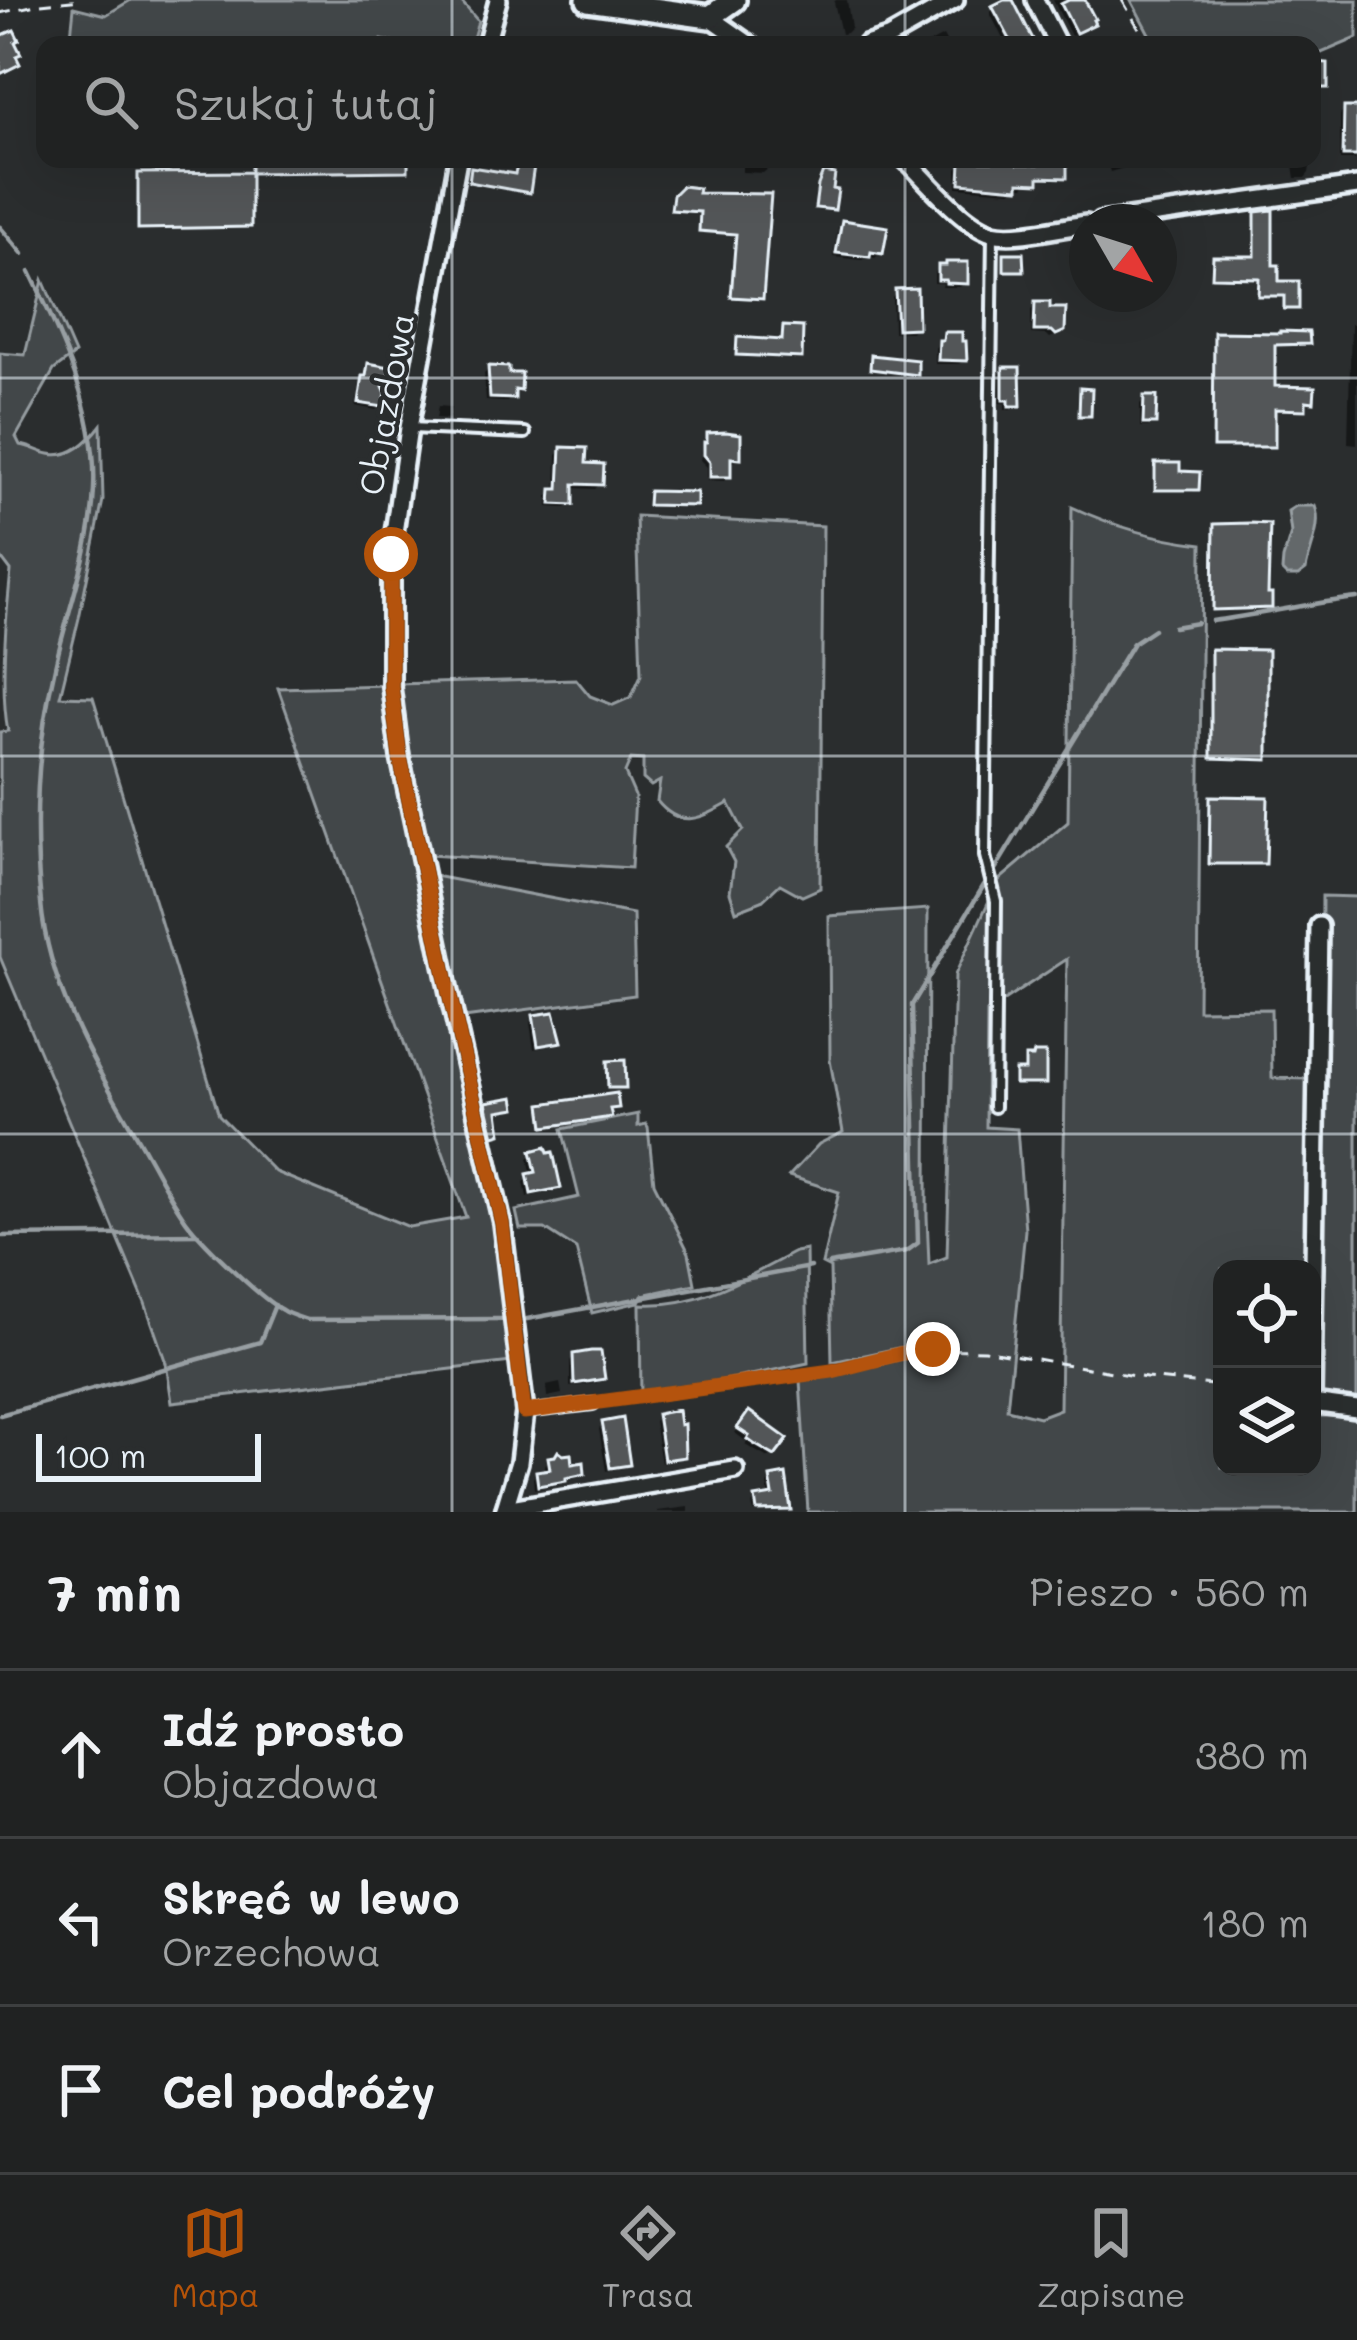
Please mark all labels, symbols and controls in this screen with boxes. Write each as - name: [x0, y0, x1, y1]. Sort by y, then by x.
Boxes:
- search box: [36, 36, 1321, 168]
- icon: search: [78, 69, 144, 135]
- text: Szukaj tutaj: [174, 73, 438, 131]
- north arrow: [1069, 204, 1177, 312]
- street label: Objazdowa: [348, 310, 422, 498]
- route start: [364, 527, 418, 581]
- map controls: [1213, 1260, 1321, 1476]
- button: locate: [1213, 1260, 1321, 1368]
- route end: [906, 1322, 960, 1376]
- button: layers: [1213, 1368, 1321, 1476]
- scale bar: [36, 1428, 261, 1481]
- text: 100 m: [54, 1433, 146, 1476]
- text: 7 min: [48, 1557, 182, 1624]
- text: Pieszo · 560 m: [1029, 1565, 1309, 1616]
- text: Idź prosto: [162, 1699, 404, 1757]
- icon: ahead: [48, 1721, 114, 1787]
- text: 380 m: [1195, 1728, 1309, 1779]
- text: Objazdowa: [162, 1757, 379, 1808]
- text: Skręć w lewo: [162, 1867, 460, 1925]
- icon: left: [48, 1889, 114, 1955]
- text: 180 m: [1200, 1896, 1309, 1947]
- text: Orzechowa: [162, 1925, 381, 1976]
- icon: arrive: [48, 2057, 114, 2123]
- text: Cel podróży: [162, 2061, 435, 2119]
- tab: Mapa: [171, 2200, 259, 2315]
- tab: Trasa: [602, 2200, 694, 2315]
- tab: Zapisane: [1037, 2200, 1186, 2315]

